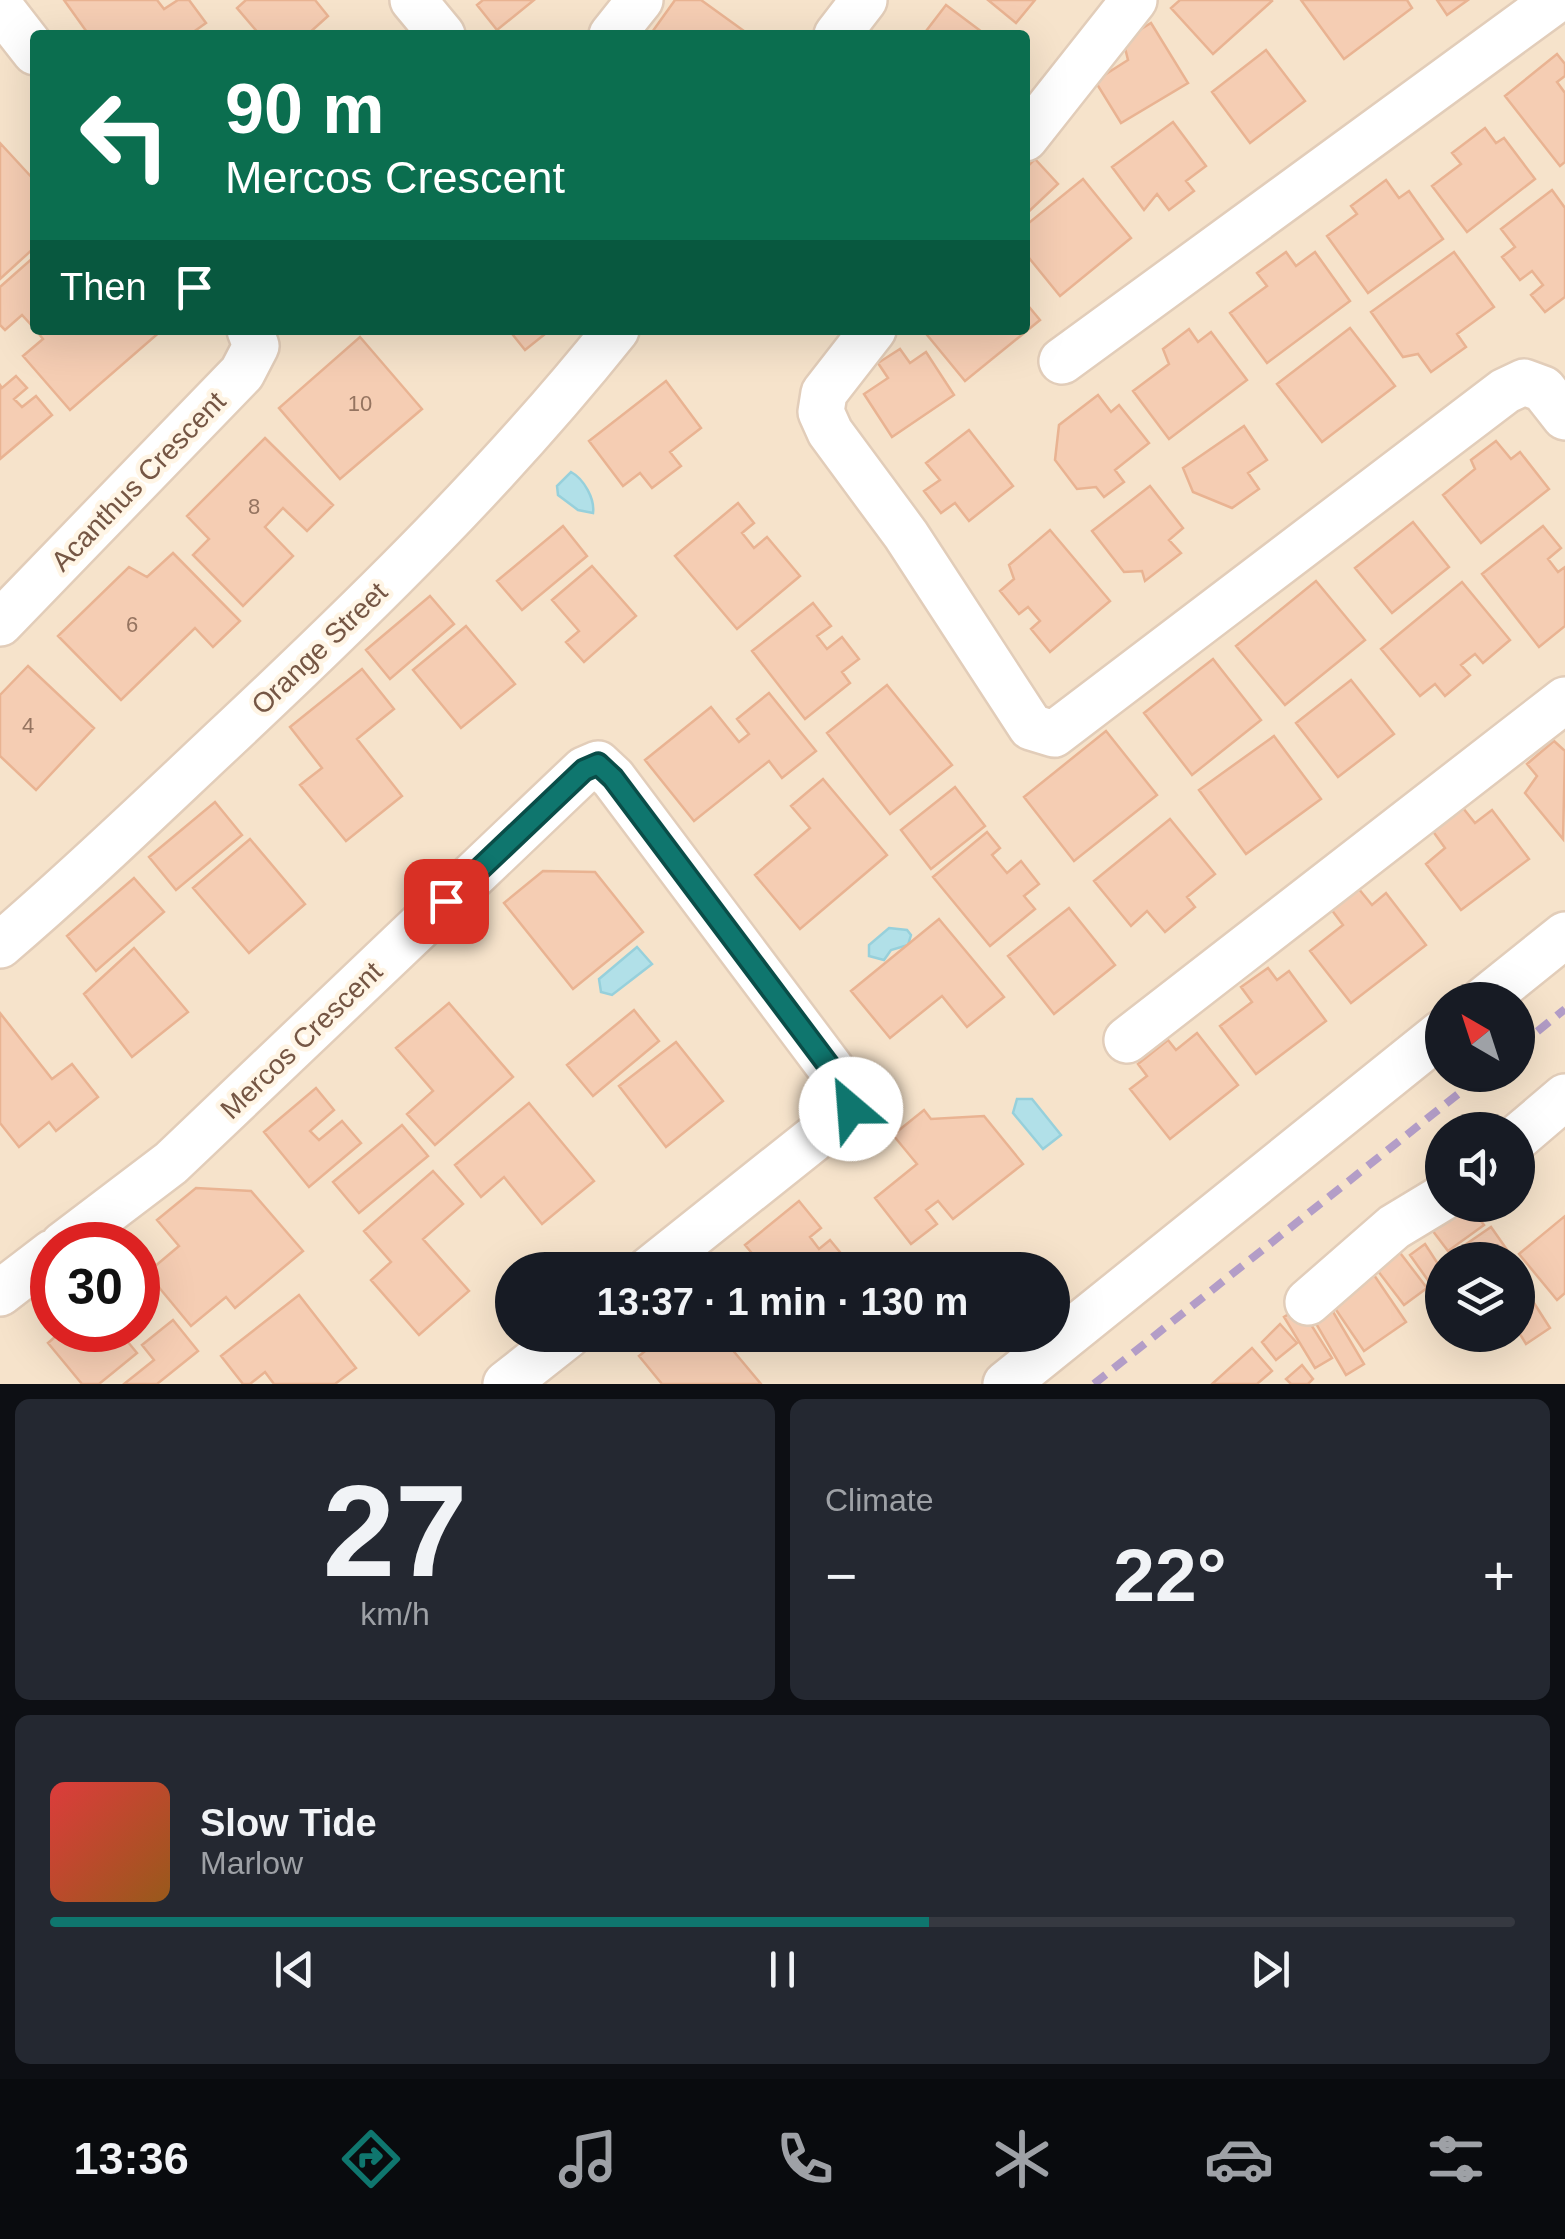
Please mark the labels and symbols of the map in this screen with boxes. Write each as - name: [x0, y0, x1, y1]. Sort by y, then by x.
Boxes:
- street label: Acanthus Crescent: [45, 385, 232, 577]
- house number: 10: [348, 391, 372, 416]
- house number: 8: [248, 494, 260, 519]
- street label: Orange Street: [245, 576, 394, 721]
- house number: 6: [126, 612, 138, 637]
- house number: 4: [22, 713, 34, 738]
- pin: [404, 859, 489, 944]
- street label: Mercos Crescent: [214, 956, 388, 1125]
- north arrow: [1425, 982, 1535, 1092]
- position arrow: [799, 1057, 903, 1161]
- speed limit sign: 30: [30, 1222, 160, 1352]

